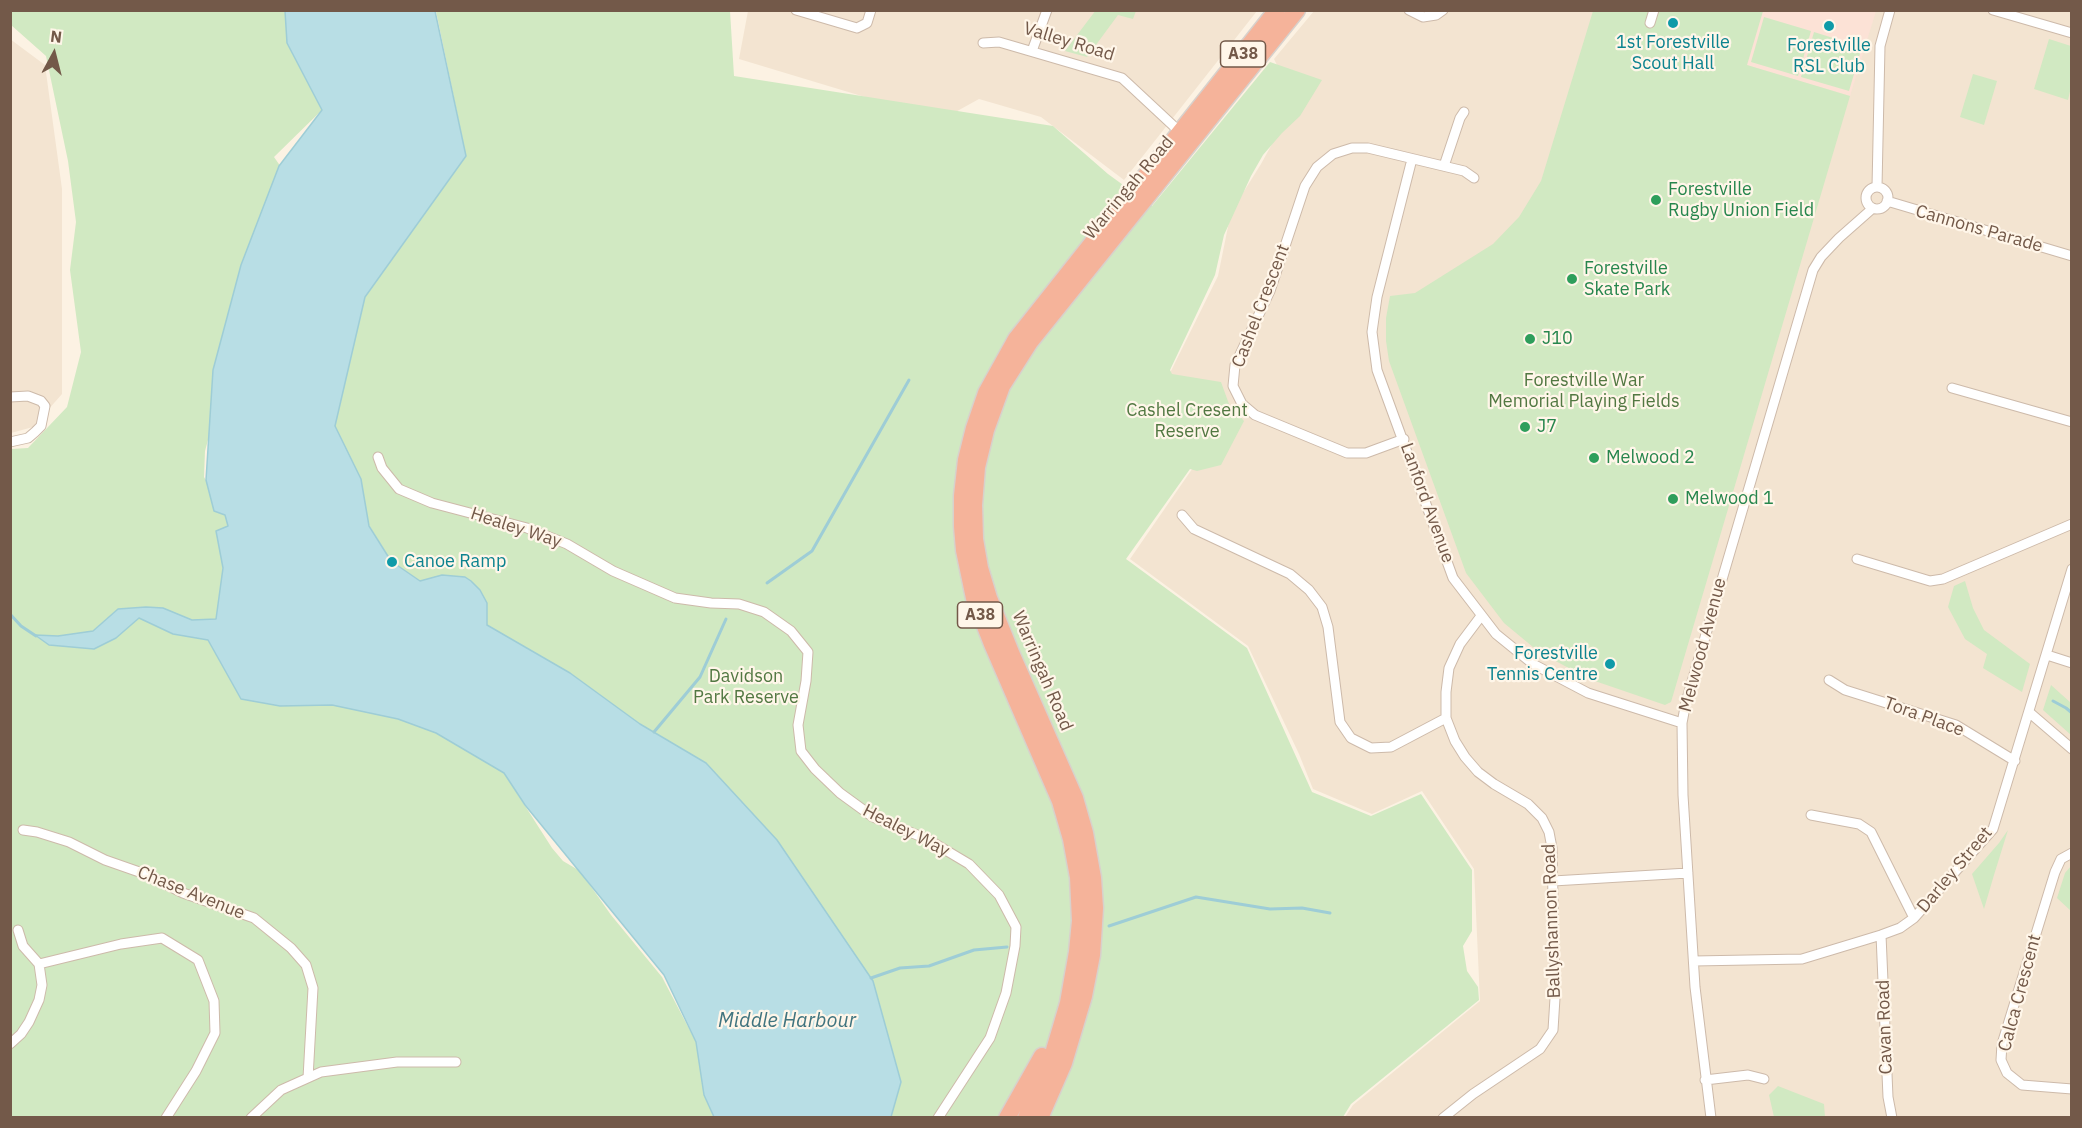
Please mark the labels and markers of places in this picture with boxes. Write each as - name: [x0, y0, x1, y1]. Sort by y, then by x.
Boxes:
- marker: 1st Forestville Scout Hall: [1666, 16, 1680, 30]
- marker: Forestville RSL Club: [1822, 19, 1836, 33]
- place label: 1st Forestville Scout Hall: [1616, 32, 1730, 74]
- place label: Forestville RSL Club: [1787, 35, 1871, 78]
- place label: Forestville Rugby Union Field: [1668, 179, 1814, 222]
- marker: Forestville Rugby Union Field: [1649, 193, 1663, 207]
- place label: Forestville Skate Park: [1584, 258, 1670, 300]
- marker: Forestville Skate Park: [1565, 272, 1579, 286]
- place label: J10: [1542, 328, 1573, 350]
- marker: J10: [1523, 332, 1537, 346]
- place label: J7: [1537, 416, 1557, 438]
- marker: J7: [1518, 420, 1532, 434]
- place label: Melwood 2: [1606, 447, 1695, 469]
- marker: Melwood 2: [1587, 451, 1601, 465]
- place label: Melwood 1: [1685, 488, 1774, 510]
- marker: Melwood 1: [1666, 492, 1680, 506]
- place label: Canoe Ramp: [404, 551, 506, 573]
- marker: Canoe Ramp: [385, 555, 399, 569]
- place label: Forestville Tennis Centre: [1487, 643, 1598, 686]
- marker: Forestville Tennis Centre: [1603, 657, 1617, 671]

